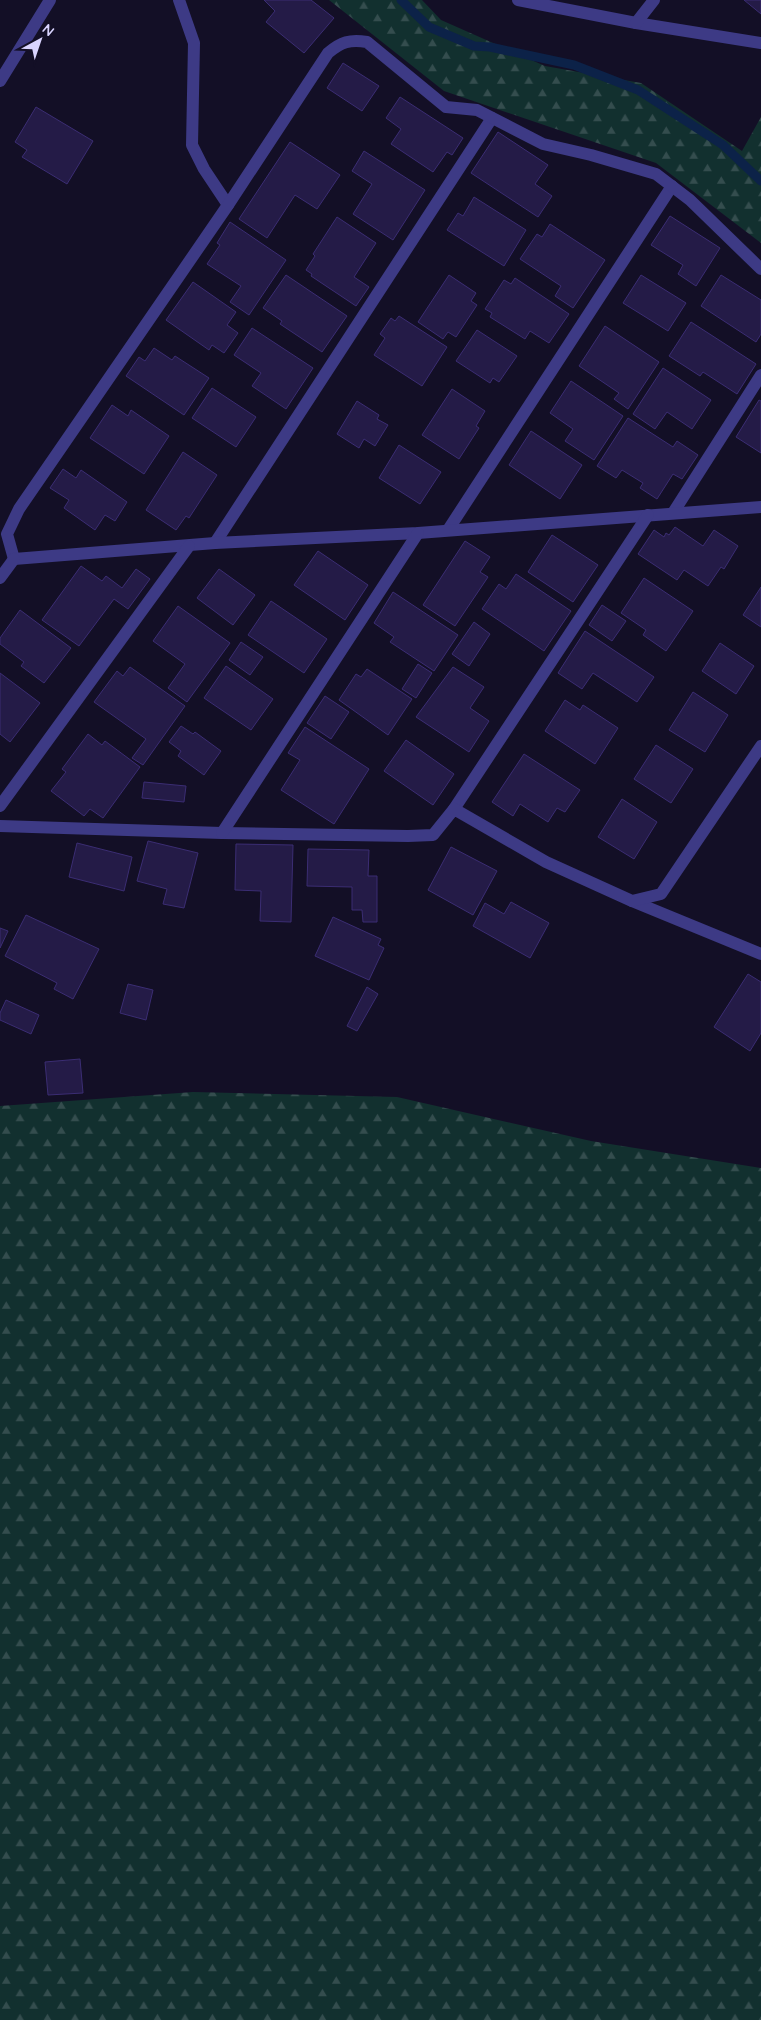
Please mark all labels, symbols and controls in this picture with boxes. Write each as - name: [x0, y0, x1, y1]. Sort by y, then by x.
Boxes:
- north arrow: [15, 15, 65, 65]
- text: N: [39, 20, 58, 40]

